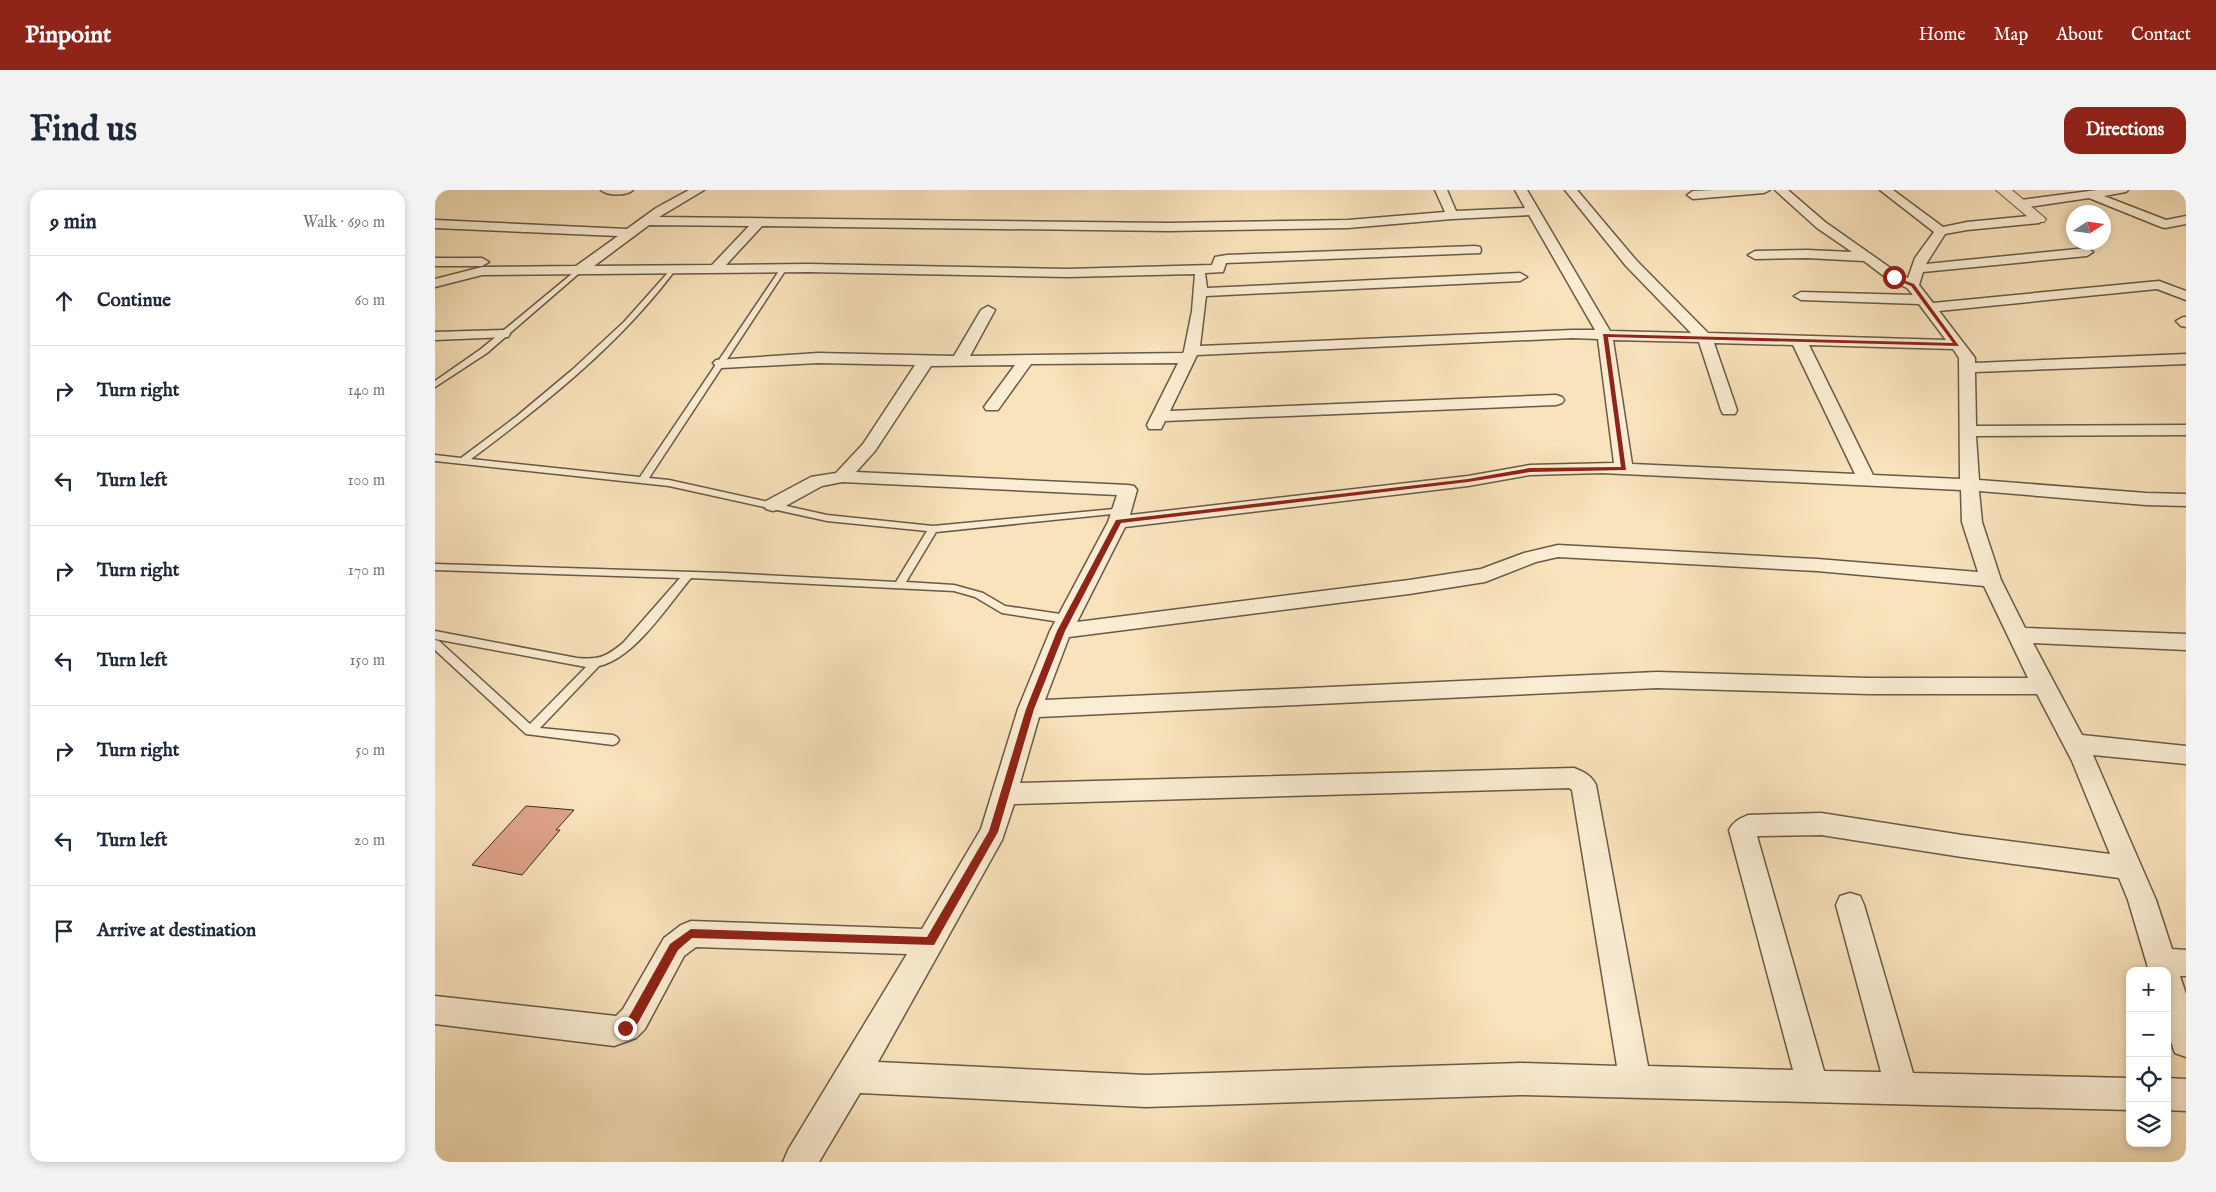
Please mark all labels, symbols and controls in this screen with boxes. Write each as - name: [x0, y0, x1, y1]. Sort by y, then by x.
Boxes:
- text: Pinpoint: [25, 20, 111, 51]
- text: Home: [1919, 24, 1966, 47]
- text: Map: [1994, 24, 2028, 47]
- text: About: [2056, 24, 2103, 47]
- text: Contact: [2131, 24, 2191, 47]
- button: Directions: [2064, 107, 2186, 154]
- text: Find us: [30, 108, 137, 153]
- north arrow: [2066, 205, 2111, 250]
- text: 9 min: [50, 209, 97, 236]
- text: Walk · 690 m: [303, 213, 385, 233]
- route start: [1883, 266, 1906, 289]
- icon: ahead: [50, 287, 78, 315]
- text: Continue: [97, 289, 171, 313]
- text: 60 m: [355, 291, 385, 311]
- icon: right: [50, 377, 78, 405]
- text: Turn right: [97, 379, 179, 403]
- text: 140 m: [347, 381, 385, 401]
- icon: left: [50, 467, 78, 495]
- text: Turn left: [97, 469, 168, 493]
- text: 100 m: [348, 471, 385, 491]
- icon: right: [50, 557, 78, 585]
- text: Turn right: [97, 559, 179, 583]
- text: 170 m: [348, 561, 385, 581]
- icon: left: [50, 647, 78, 675]
- text: Turn left: [97, 649, 168, 673]
- text: 150 m: [350, 651, 385, 671]
- icon: right: [50, 737, 78, 765]
- text: Turn right: [97, 739, 179, 763]
- text: 50 m: [356, 741, 385, 761]
- icon: left: [50, 827, 78, 855]
- text: Turn left: [97, 829, 168, 853]
- text: 20 m: [354, 831, 385, 851]
- icon: arrive: [50, 917, 78, 945]
- text: Arrive at destination: [97, 919, 256, 943]
- map controls: [2126, 967, 2171, 1147]
- button: +: [2126, 967, 2171, 1012]
- button: −: [2126, 1012, 2171, 1057]
- route end: [614, 1017, 637, 1040]
- button: locate: [2126, 1057, 2171, 1102]
- button: layers: [2126, 1102, 2171, 1147]

